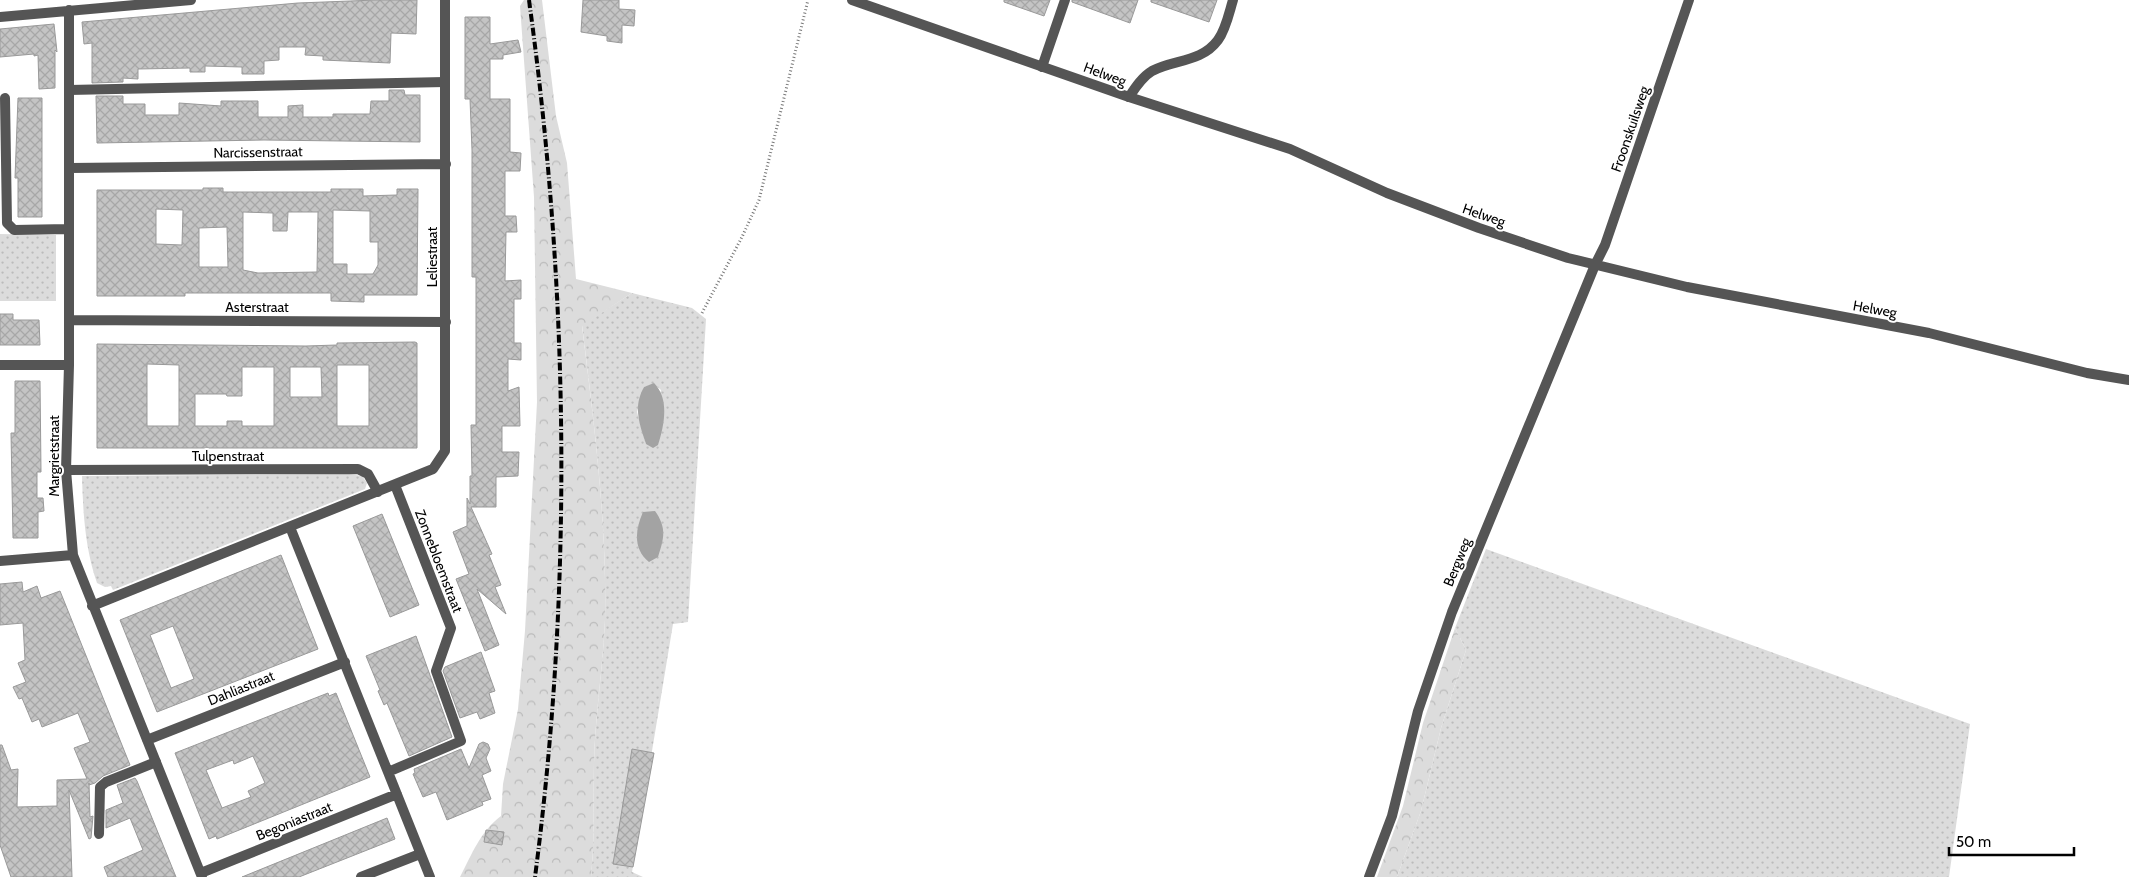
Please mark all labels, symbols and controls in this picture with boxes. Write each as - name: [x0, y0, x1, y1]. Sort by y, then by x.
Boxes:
- street label: Helweg: [1081, 58, 1130, 90]
- street label: Froonskuilsweg: [1607, 83, 1653, 174]
- street label: Narcissenstraat: [213, 142, 303, 162]
- street label: Helweg: [1460, 199, 1509, 231]
- street label: Leliestraat: [423, 227, 441, 287]
- street label: Helweg: [1852, 296, 1899, 322]
- street label: Asterstraat: [225, 298, 289, 316]
- street label: Margrietstraat: [45, 415, 63, 497]
- street label: Tulpenstraat: [192, 447, 265, 465]
- street label: Zonnebloemstraat: [411, 507, 467, 615]
- street label: Bergweg: [1439, 534, 1475, 589]
- street label: Dahliastraat: [205, 666, 277, 709]
- street label: Begoniastraat: [253, 797, 335, 844]
- scale bar: [1949, 824, 2074, 856]
- text: 50 m: [1956, 833, 1991, 851]

